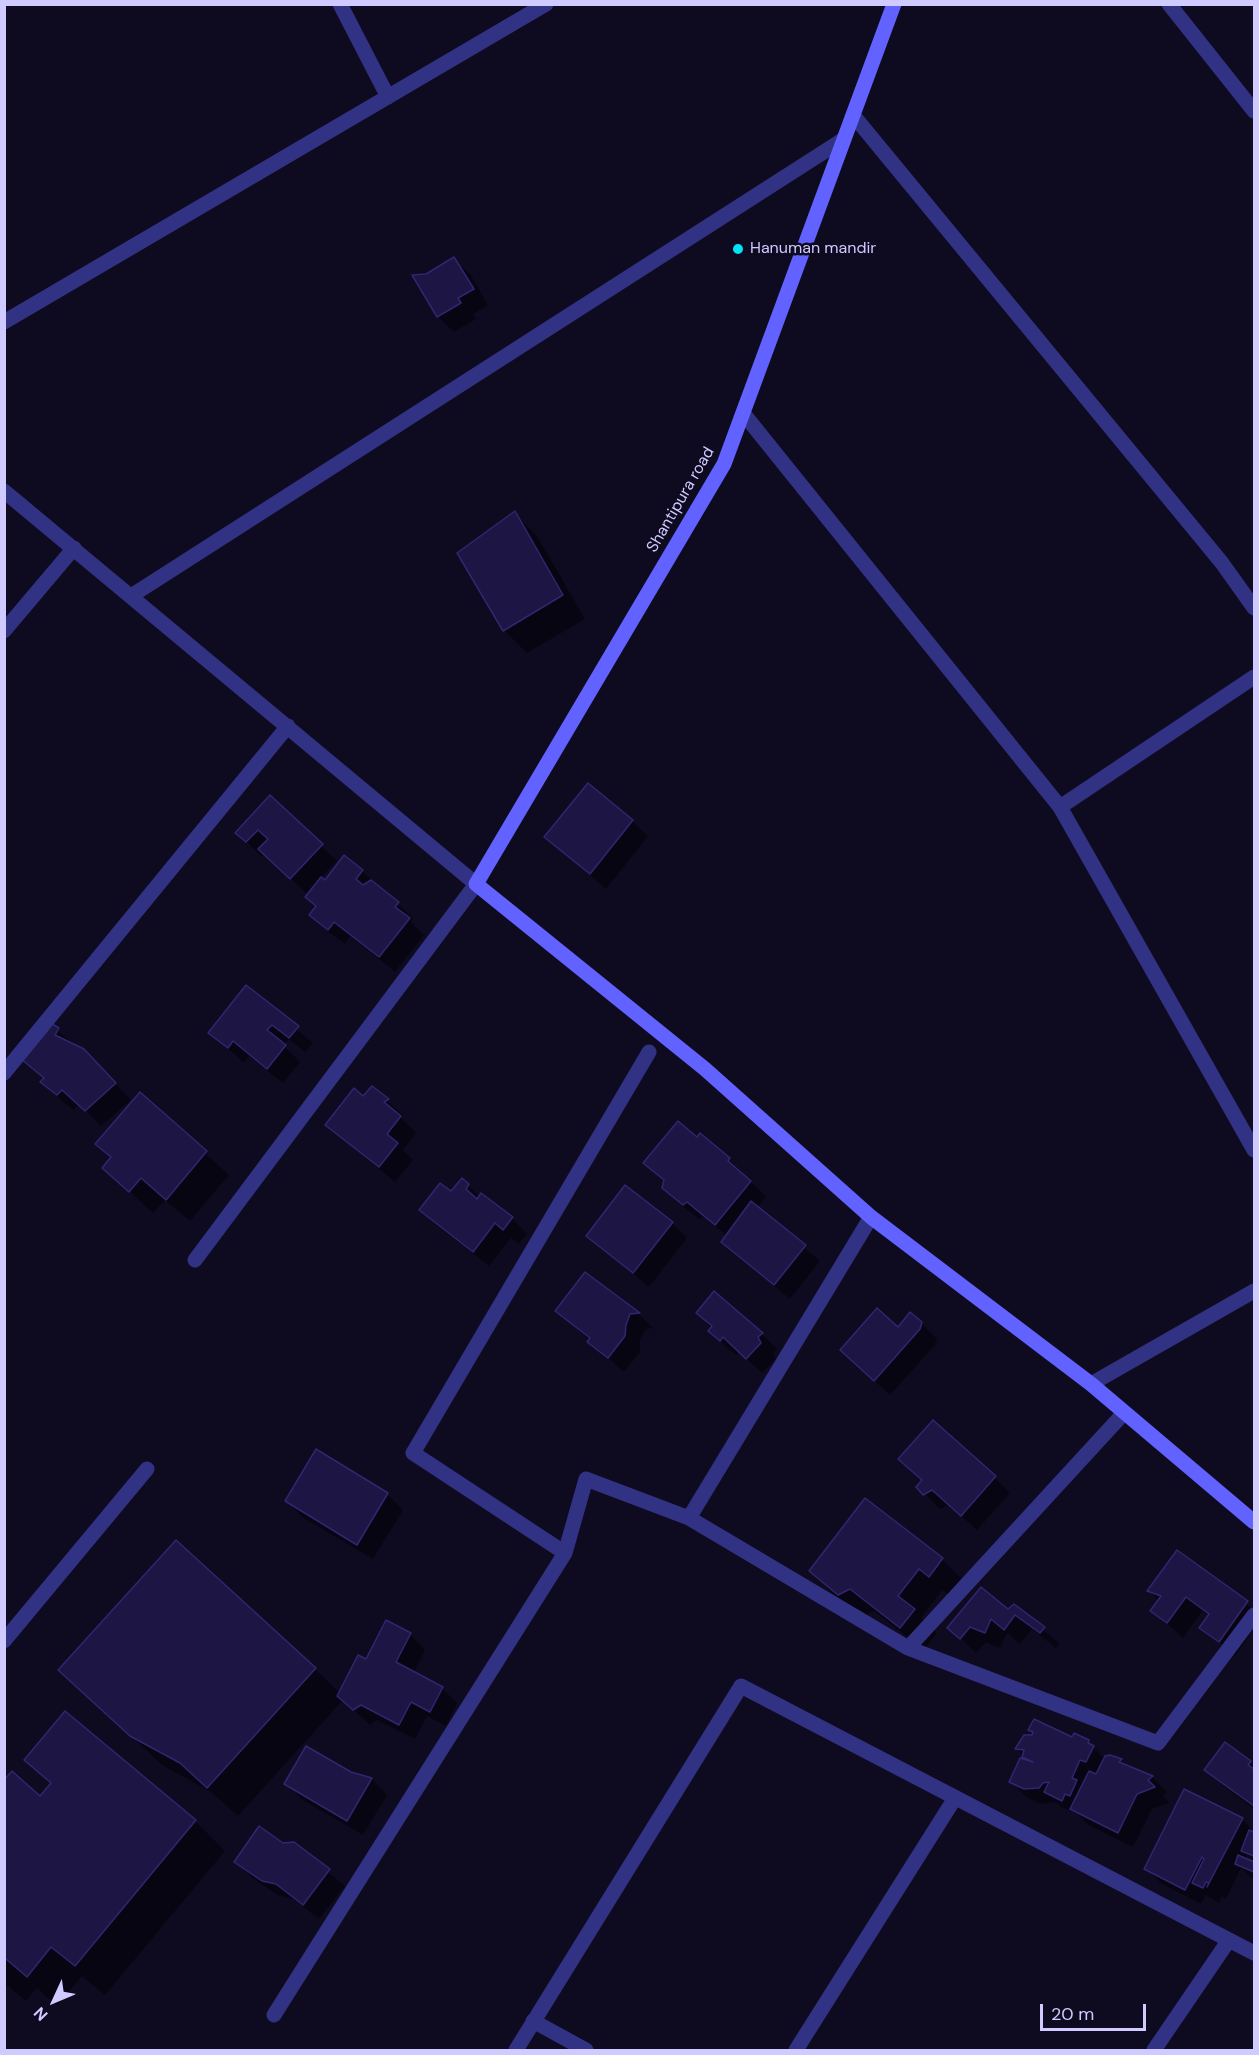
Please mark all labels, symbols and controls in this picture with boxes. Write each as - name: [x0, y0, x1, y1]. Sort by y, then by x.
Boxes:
- place label: Hanuman mandir: [750, 239, 876, 259]
- marker: Hanuman mandir: [731, 242, 745, 256]
- street label: Shantipura road: [643, 444, 719, 556]
- north arrow: [24, 1971, 84, 2031]
- scale bar: [1043, 1992, 1150, 2030]
- text: N: [29, 2002, 52, 2025]
- text: 20 m: [1051, 2002, 1094, 2026]

